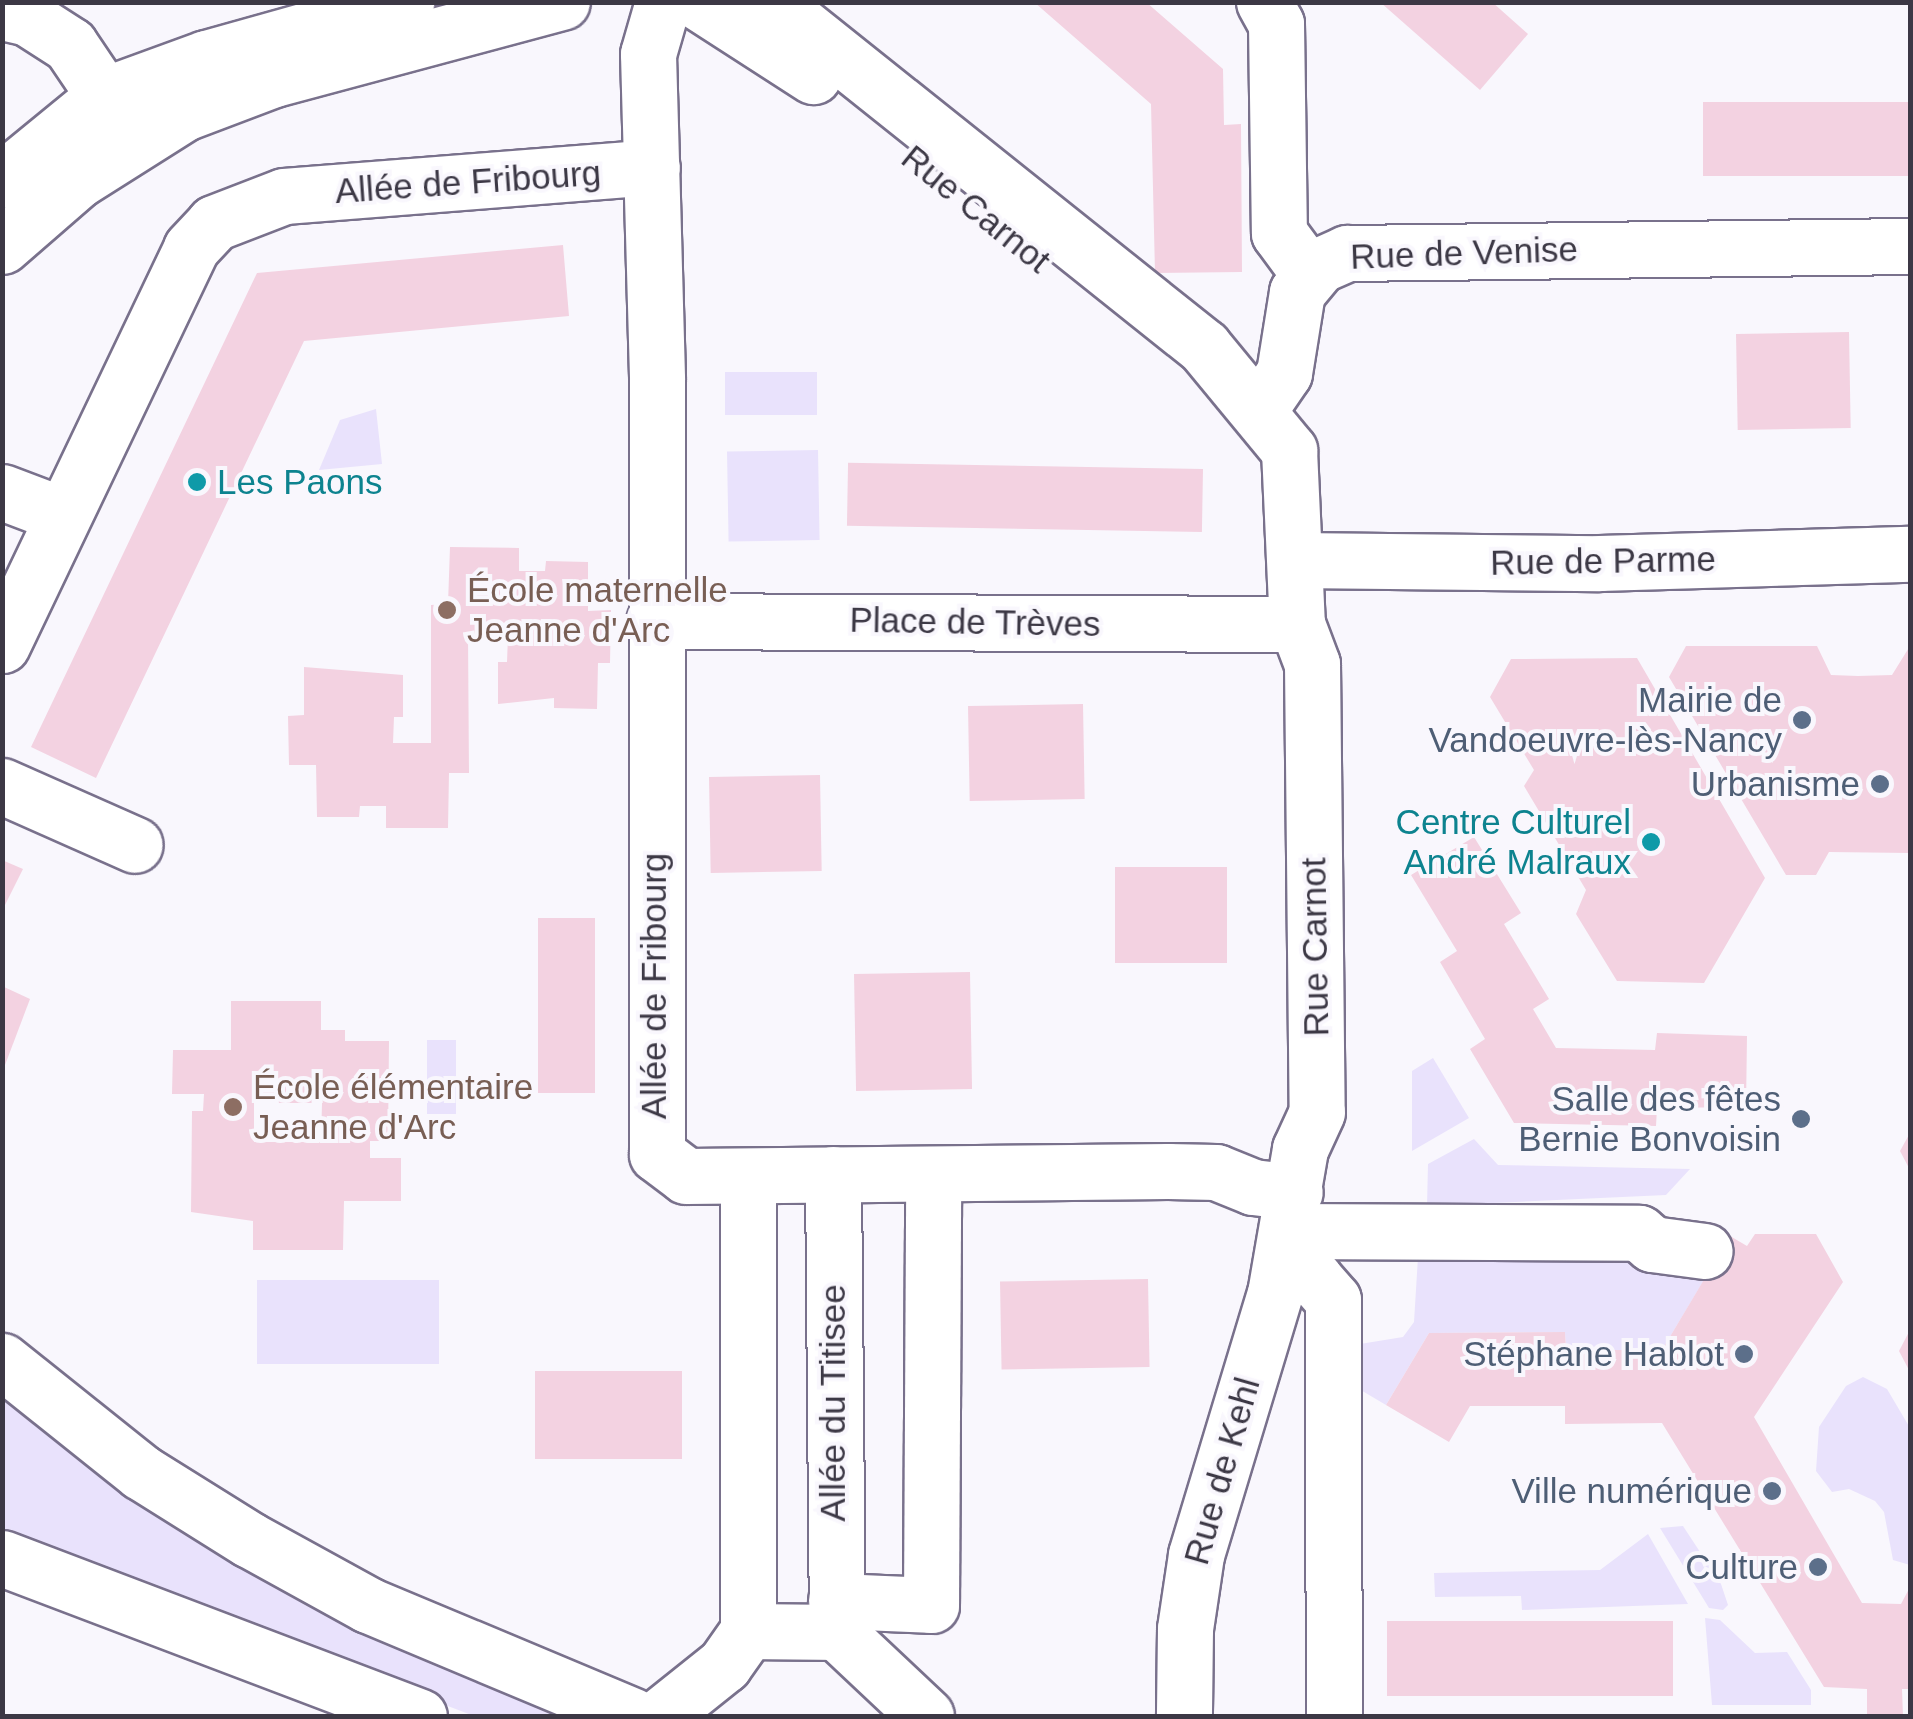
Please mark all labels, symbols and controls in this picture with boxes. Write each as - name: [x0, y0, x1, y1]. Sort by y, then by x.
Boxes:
- street label: Rue Carnot: [893, 136, 1059, 282]
- street label: Allée de Fribourg: [334, 152, 602, 212]
- street label: Rue de Venise: [1350, 228, 1578, 278]
- place label: Les Paons: [217, 461, 382, 503]
- marker: Les Paons: [186, 471, 208, 493]
- street label: Rue de Parme: [1490, 538, 1716, 584]
- place label: École maternelle Jeanne d'Arc: [467, 569, 728, 651]
- marker: École maternelle Jeanne d'Arc: [436, 599, 458, 621]
- street label: Place de Trèves: [849, 599, 1101, 645]
- place label: Mairie de Vandoeuvre-lès-Nancy: [1429, 679, 1782, 761]
- marker: Mairie de Vandoeuvre-lès-Nancy: [1791, 709, 1813, 731]
- place label: Urbanisme: [1691, 763, 1860, 805]
- marker: Urbanisme: [1869, 773, 1891, 795]
- place label: Centre Culturel André Malraux: [1396, 801, 1631, 883]
- marker: Centre Culturel André Malraux: [1640, 831, 1662, 853]
- street label: Allée de Fribourg: [633, 853, 675, 1119]
- street label: Rue Carnot: [1292, 857, 1338, 1037]
- place label: École élémentaire Jeanne d'Arc: [253, 1066, 533, 1148]
- place label: Salle des fêtes Bernie Bonvoisin: [1518, 1078, 1781, 1160]
- marker: École élémentaire Jeanne d'Arc: [222, 1096, 244, 1118]
- marker: Salle des fêtes Bernie Bonvoisin: [1790, 1108, 1812, 1130]
- street label: Allée du Titisee: [812, 1284, 854, 1522]
- place label: Stéphane Hablot: [1463, 1333, 1724, 1375]
- marker: Stéphane Hablot: [1733, 1343, 1755, 1365]
- street label: Rue de Kehl: [1175, 1373, 1269, 1569]
- place label: Ville numérique: [1511, 1470, 1752, 1512]
- marker: Ville numérique: [1761, 1480, 1783, 1502]
- place label: Culture: [1685, 1546, 1798, 1588]
- marker: Culture: [1807, 1556, 1829, 1578]

